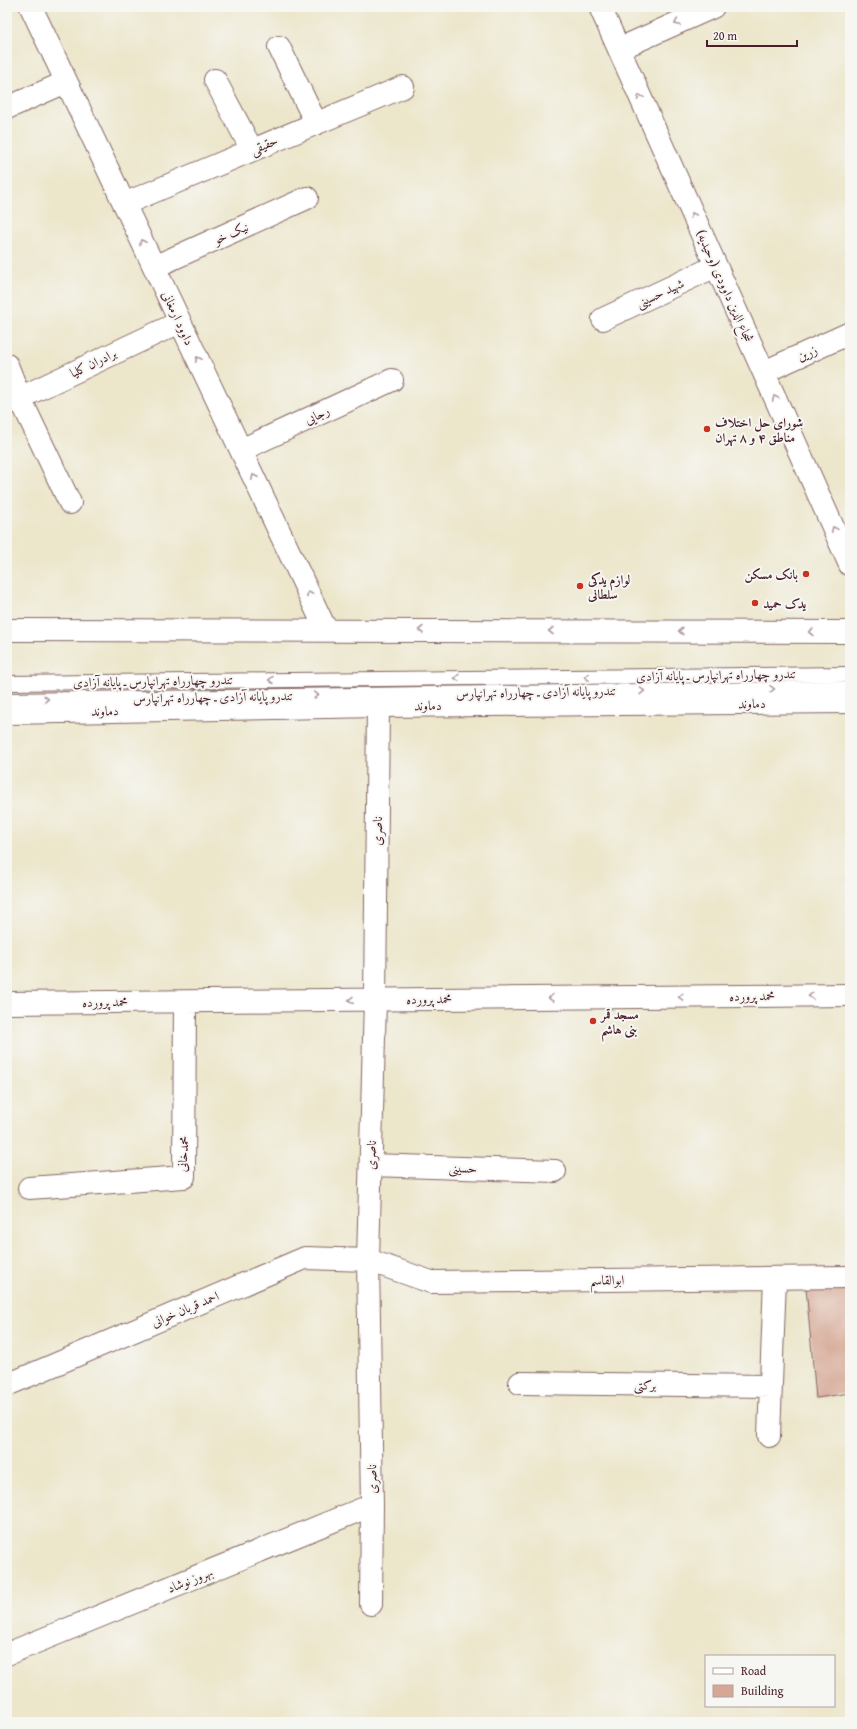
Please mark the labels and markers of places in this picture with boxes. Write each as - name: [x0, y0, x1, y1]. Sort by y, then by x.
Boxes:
- place label: شورای حل اختلاف مناطق ۴ و ۸ تهران: [715, 413, 803, 447]
- marker: شورای حل اختلاف مناطق ۴ و ۸ تهران: [702, 424, 712, 434]
- place label: بانک مسکن: [744, 565, 799, 584]
- marker: بانک مسکن: [801, 569, 811, 579]
- place label: لوازم یدکی سلطانی: [587, 570, 630, 604]
- marker: لوازم یدکی سلطانی: [575, 581, 585, 591]
- place label: یدک حمید: [763, 594, 806, 613]
- marker: یدک حمید: [750, 598, 760, 608]
- place label: مسجد قمر بنی هاشم: [599, 1005, 639, 1043]
- marker: مسجد قمر بنی هاشم: [588, 1016, 598, 1026]

